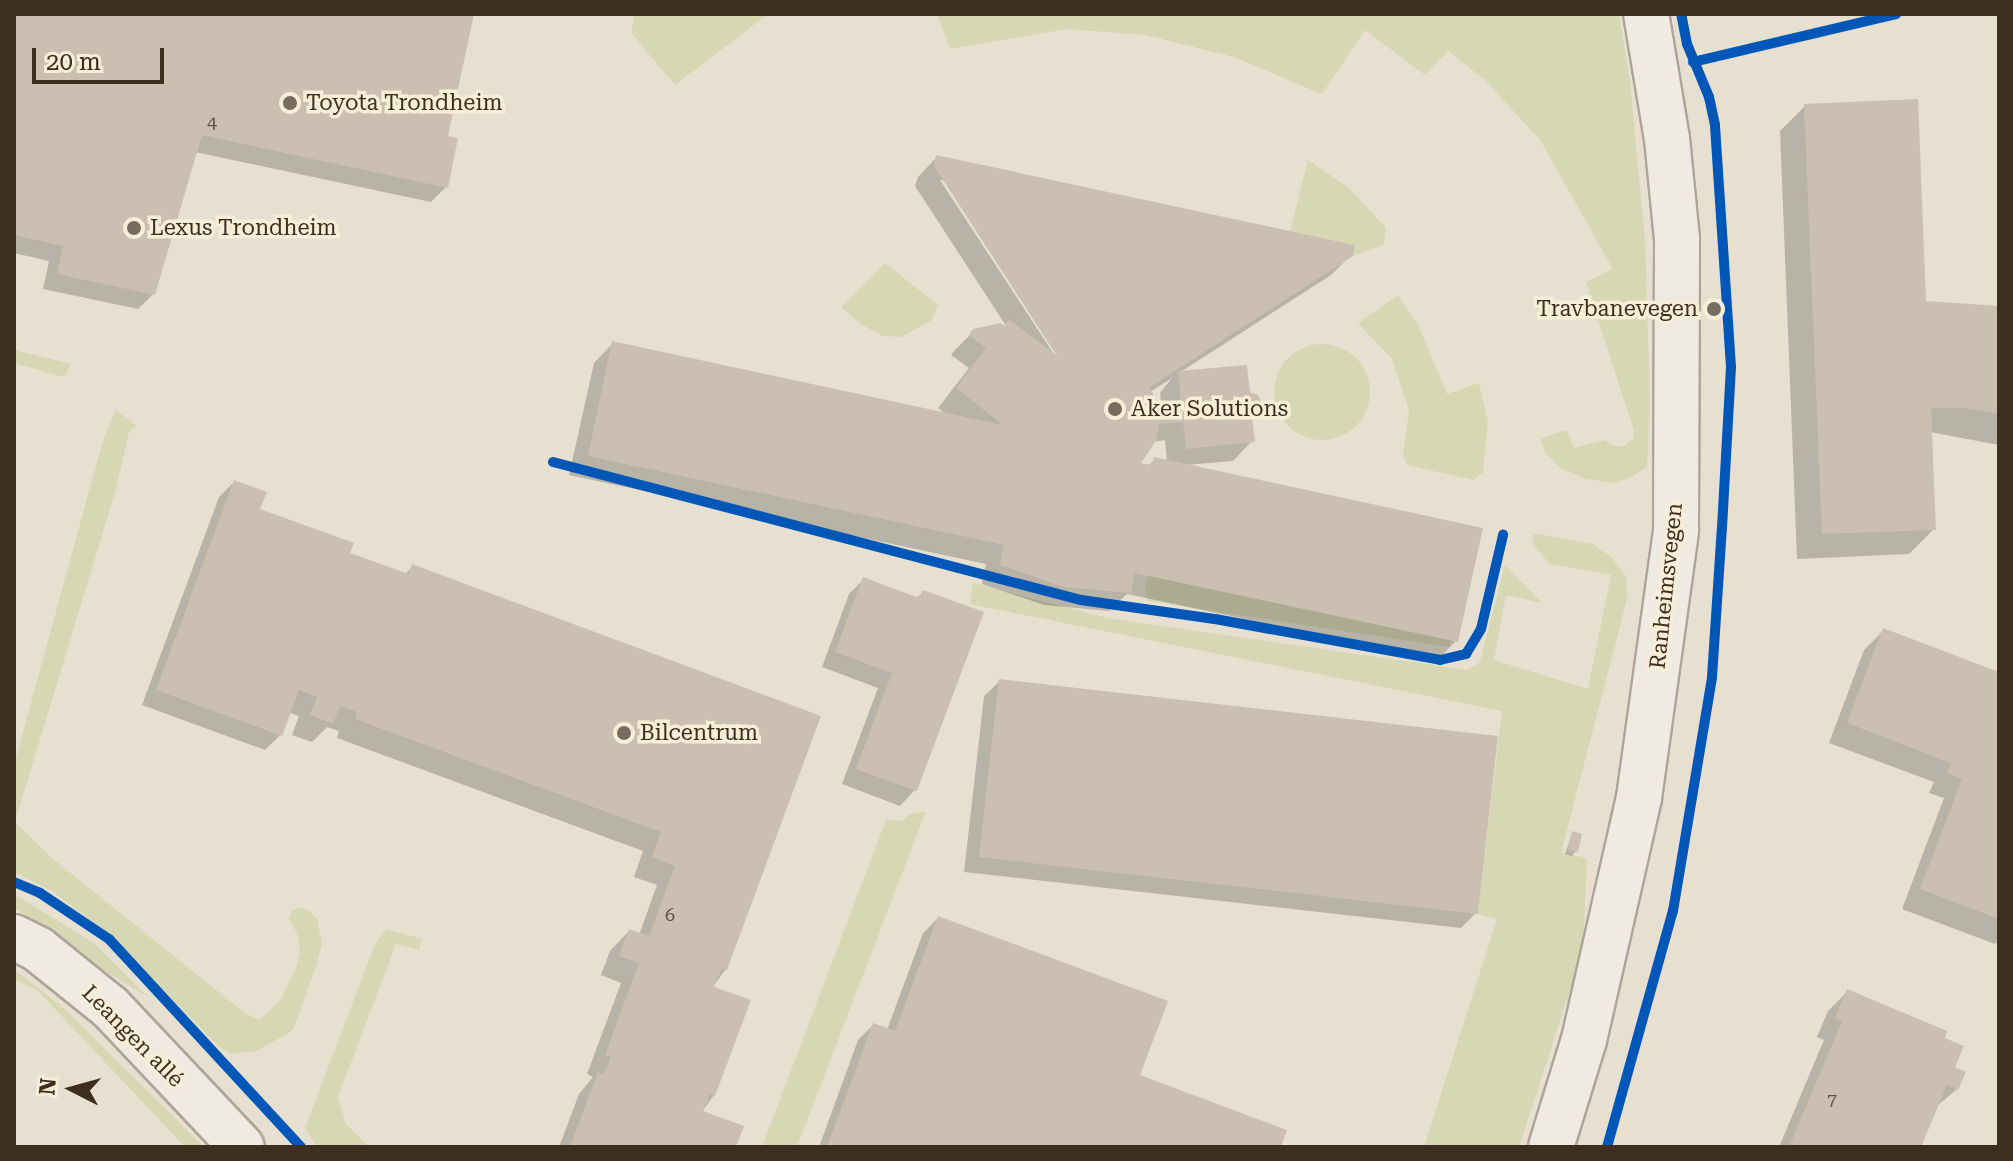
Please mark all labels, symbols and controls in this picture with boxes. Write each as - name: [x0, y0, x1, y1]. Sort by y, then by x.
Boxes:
- scale bar: [36, 32, 168, 82]
- text: 20 m: [46, 48, 101, 76]
- place label: Toyota Trondheim: [306, 90, 503, 116]
- marker: Toyota Trondheim: [281, 94, 299, 112]
- house number: 4: [207, 111, 217, 133]
- place label: Lexus Trondheim: [150, 215, 337, 241]
- marker: Lexus Trondheim: [125, 219, 143, 237]
- place label: Travbanevegen: [1536, 296, 1698, 322]
- marker: Travbanevegen: [1705, 300, 1723, 318]
- place label: Aker Solutions: [1131, 396, 1288, 422]
- marker: Aker Solutions: [1106, 400, 1124, 418]
- street label: Ranheimsvegen: [1644, 502, 1688, 670]
- place label: Bilcentrum: [640, 720, 758, 746]
- marker: Bilcentrum: [615, 724, 633, 742]
- house number: 6: [665, 904, 675, 926]
- street label: Leangen allé: [77, 980, 189, 1092]
- north arrow: [32, 1049, 112, 1129]
- text: N: [34, 1077, 61, 1096]
- house number: 7: [1827, 1089, 1837, 1111]

